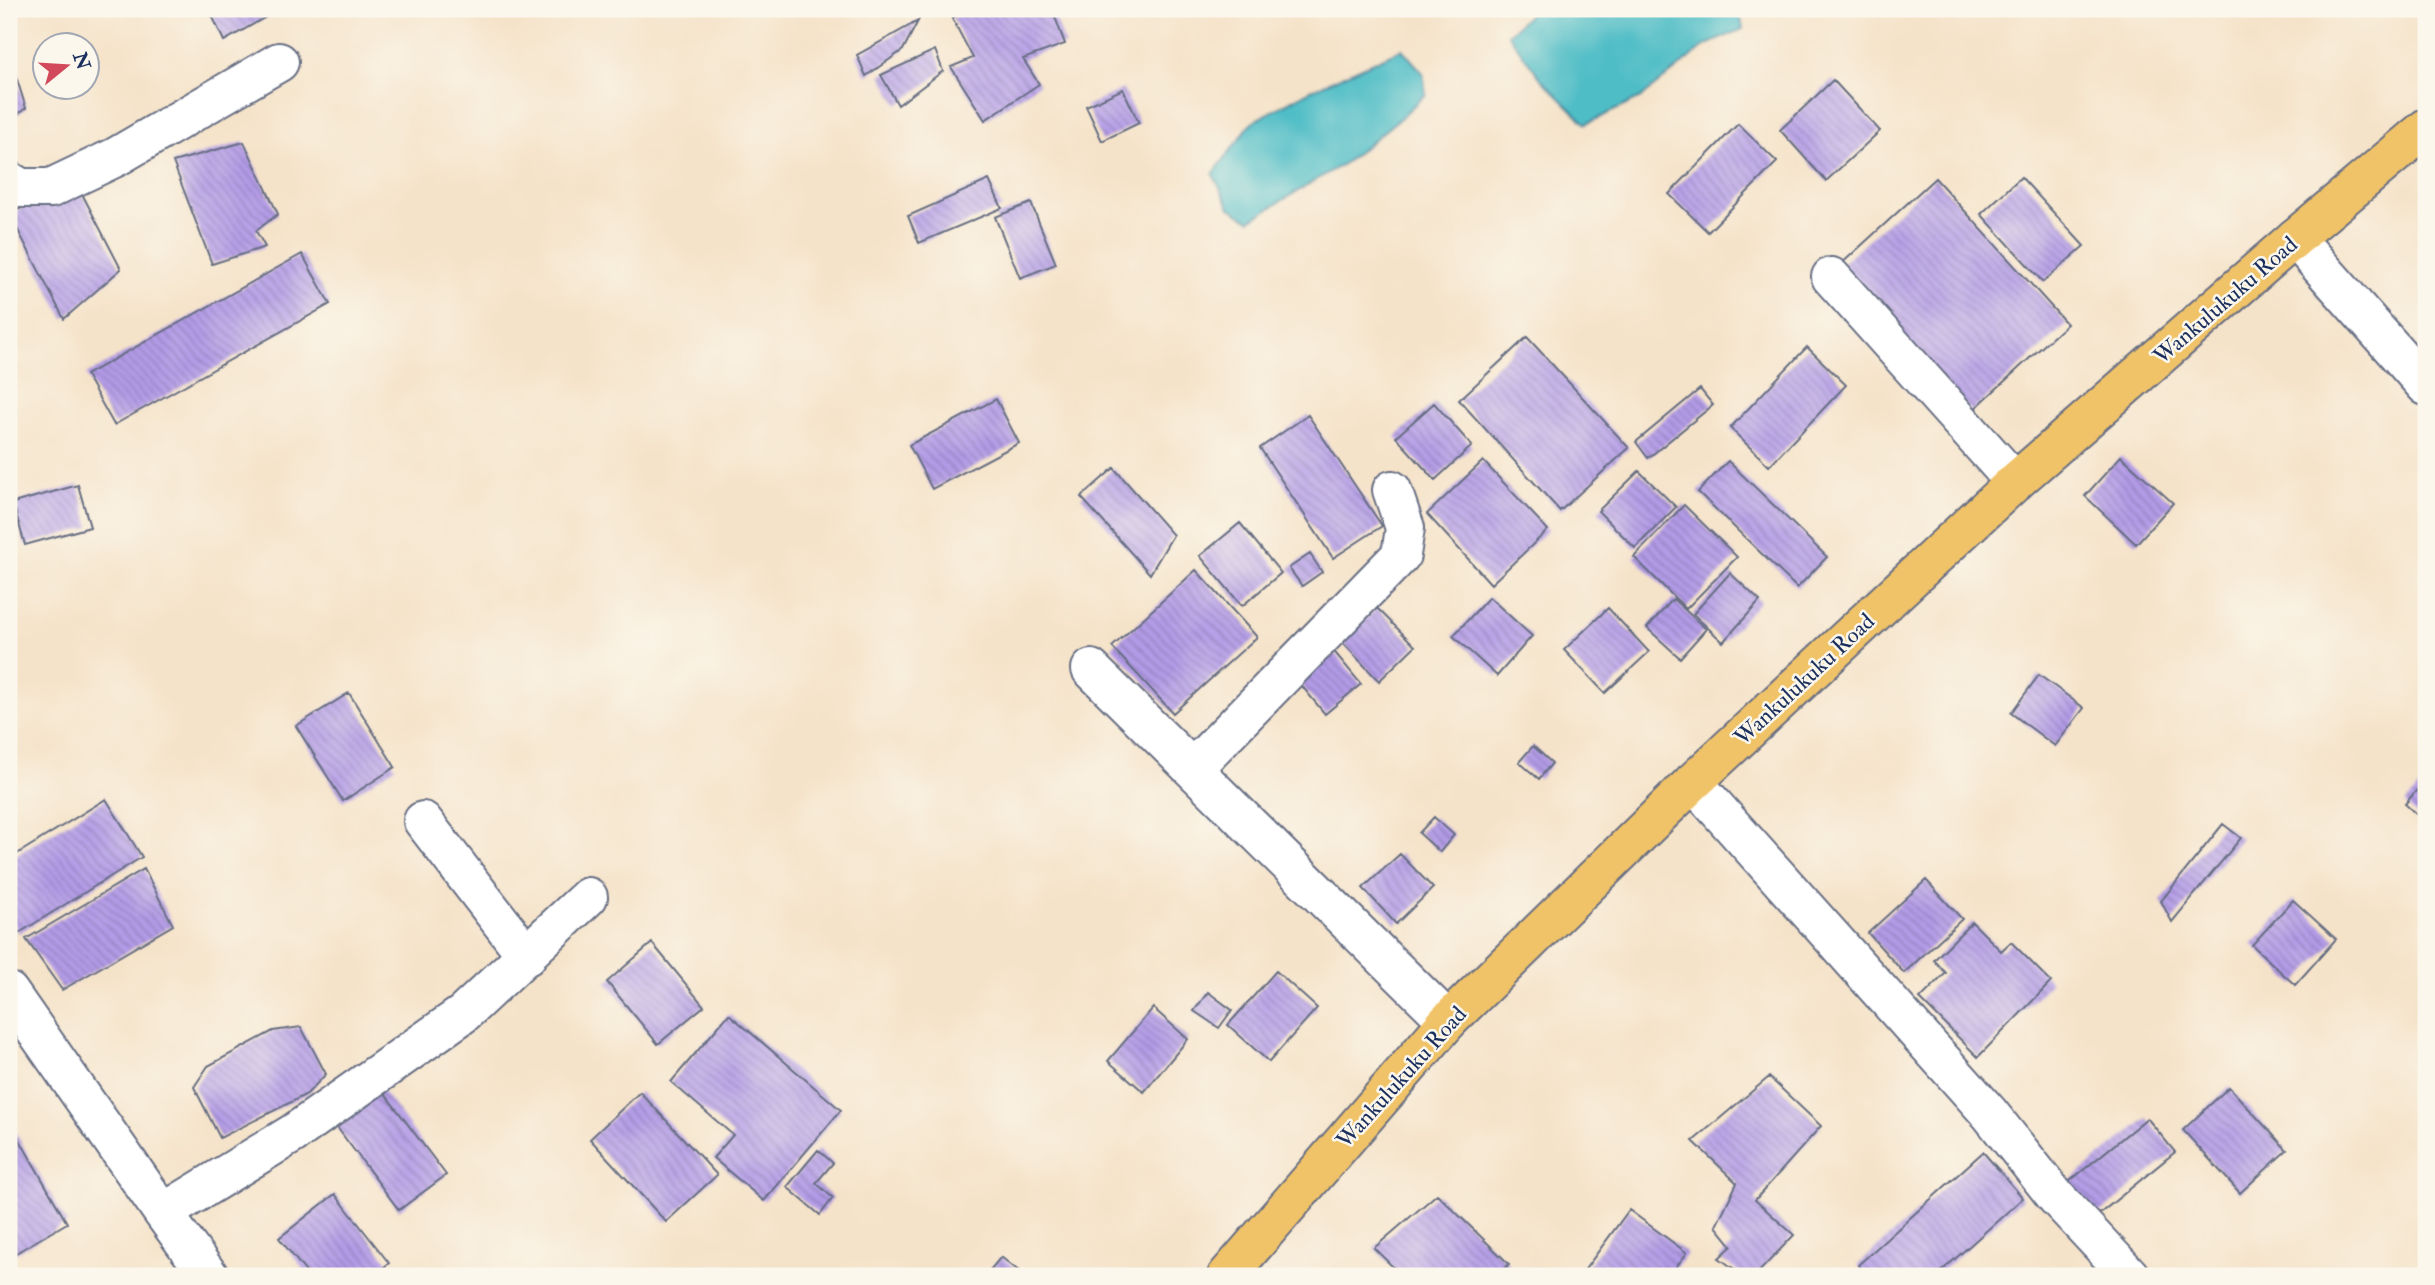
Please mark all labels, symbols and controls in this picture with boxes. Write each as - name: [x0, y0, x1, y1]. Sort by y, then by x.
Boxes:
- north arrow: [32, 32, 102, 102]
- text: N: [67, 48, 96, 74]
- street label: Wankulukuku Road: [2147, 230, 2303, 372]
- street label: Wankulukuku Road: [1727, 607, 1881, 753]
- street label: Wankulukuku Road: [1329, 1000, 1473, 1155]

